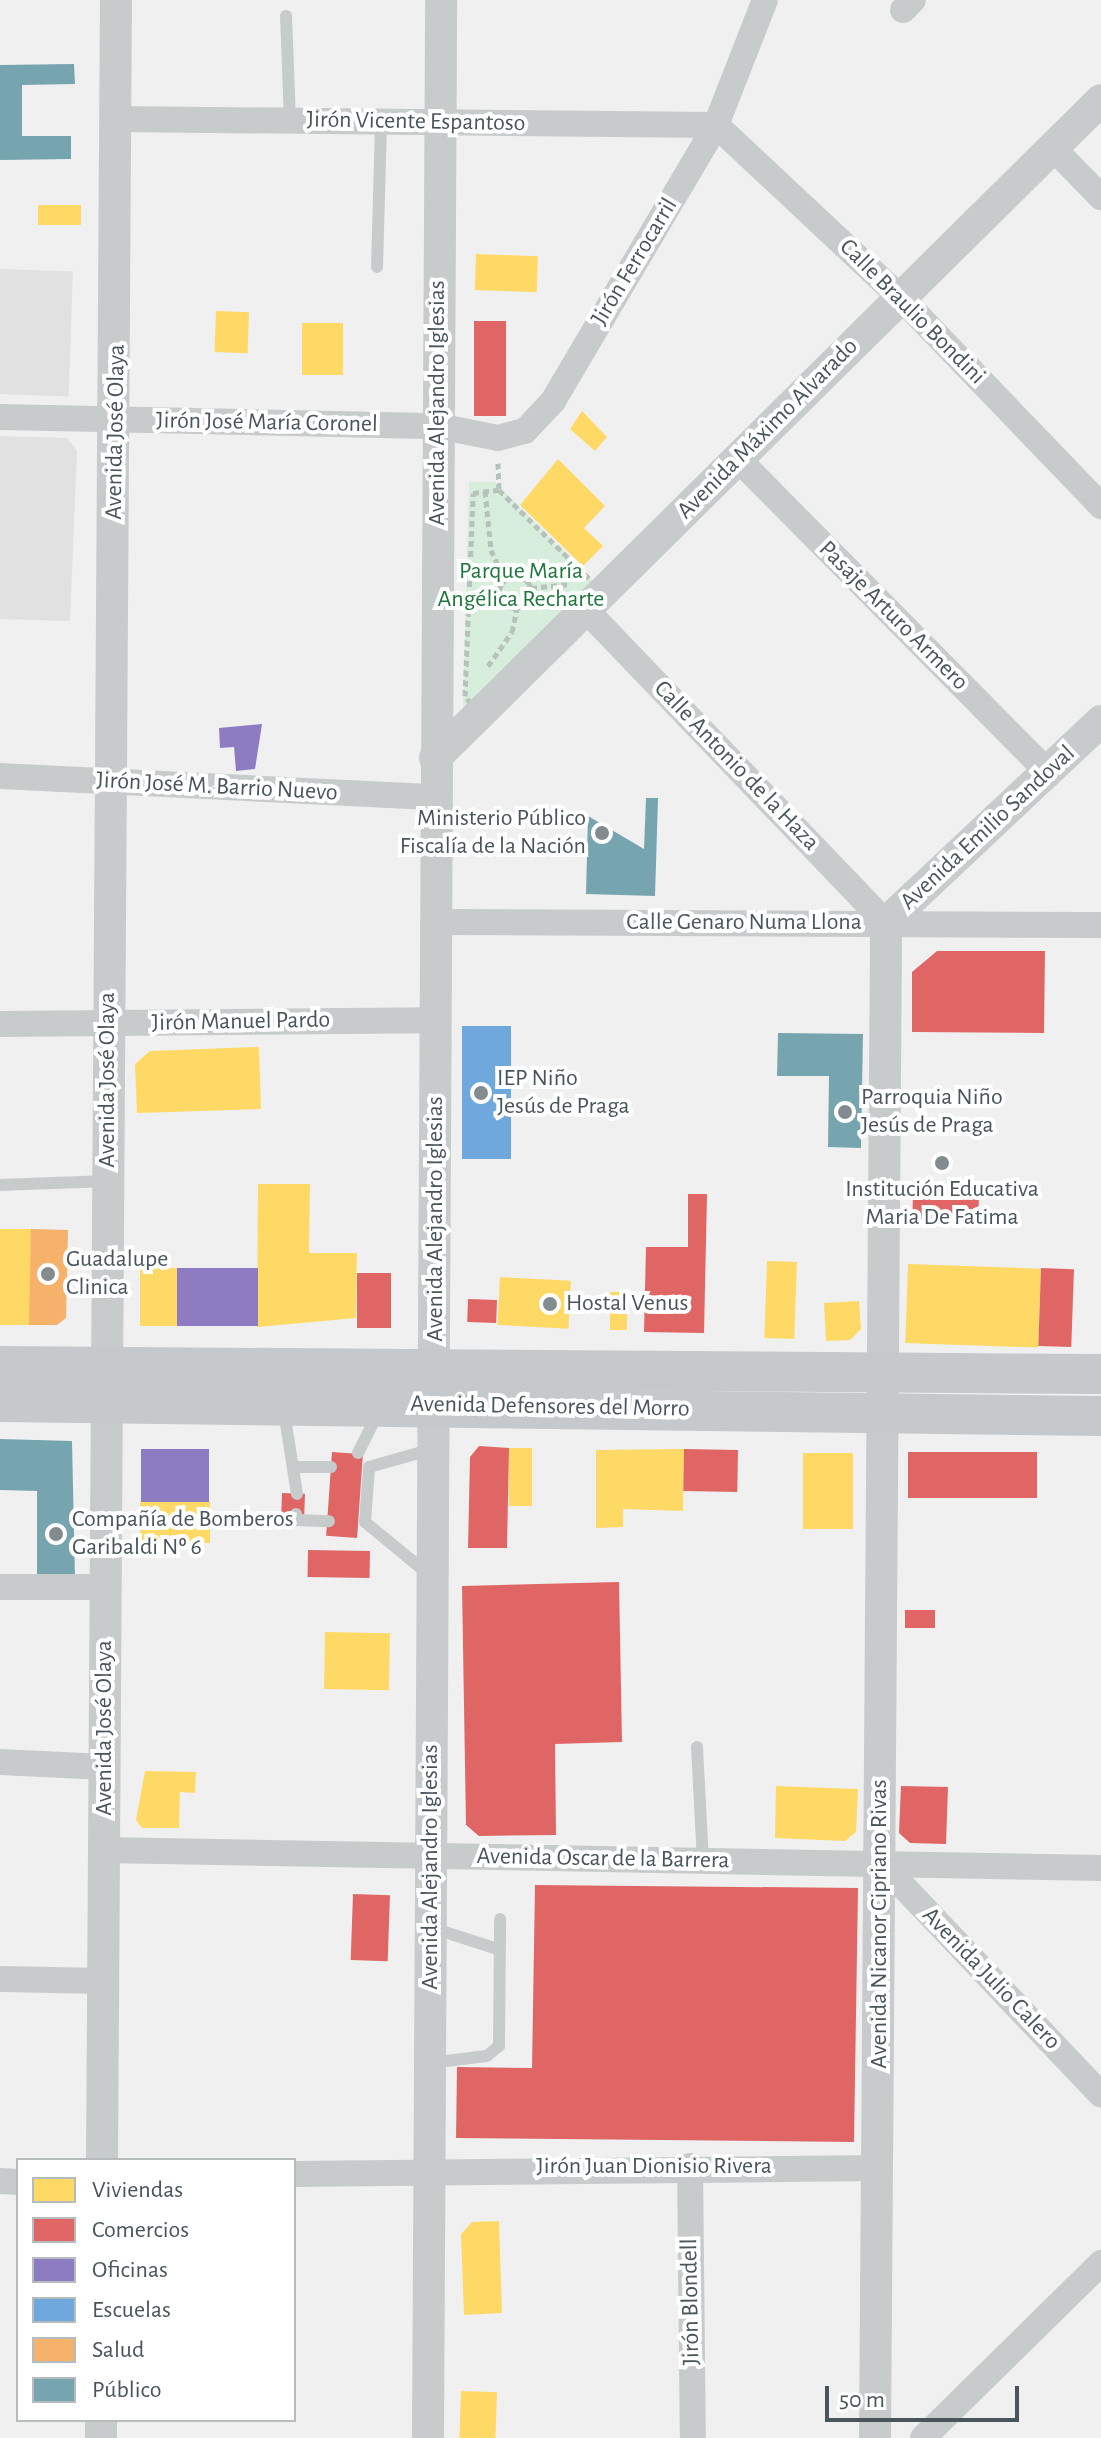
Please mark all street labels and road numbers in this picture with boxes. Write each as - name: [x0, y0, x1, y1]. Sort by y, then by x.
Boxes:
- street label: Jirón Vicente Espantoso: [306, 106, 526, 138]
- street label: Jirón Ferrocarril: [586, 193, 684, 331]
- street label: Calle Braulio Bondini: [833, 233, 991, 391]
- street label: Avenida Alejandro Iglesias: [424, 280, 452, 526]
- street label: Avenida Máximo Alvarado: [672, 333, 864, 525]
- street label: Avenida José Olaya: [100, 344, 132, 520]
- street label: Jirón José María Coronel: [156, 407, 378, 439]
- street label: Pasaje Arturo Armero: [812, 535, 974, 697]
- street label: Calle Antonio de la Haza: [647, 675, 825, 857]
- street label: Avenida Emilio Sandoval: [895, 740, 1081, 916]
- street label: Jirón José M. Barrio Nuevo: [96, 766, 338, 808]
- street label: Calle Genaro Numa Llona: [626, 909, 862, 937]
- street label: Avenida José Olaya: [94, 992, 122, 1168]
- street label: Jirón Manuel Pardo: [151, 1006, 331, 1038]
- street label: Avenida Alejandro Iglesias: [422, 1096, 450, 1342]
- street label: Avenida Defensores del Morro: [410, 1390, 690, 1424]
- street label: Avenida José Olaya: [91, 1640, 119, 1816]
- street label: Avenida Alejandro Iglesias: [417, 1744, 445, 1990]
- street label: Avenida Nicanor Cipriano Rivas: [866, 1779, 894, 2069]
- street label: Avenida Oscar de la Barrera: [476, 1842, 730, 1876]
- street label: Avenida Julio Calero: [916, 1902, 1066, 2056]
- street label: Jirón Juan Dionisio Rivera: [536, 2153, 772, 2181]
- street label: Jirón Blondell: [675, 2238, 707, 2366]

